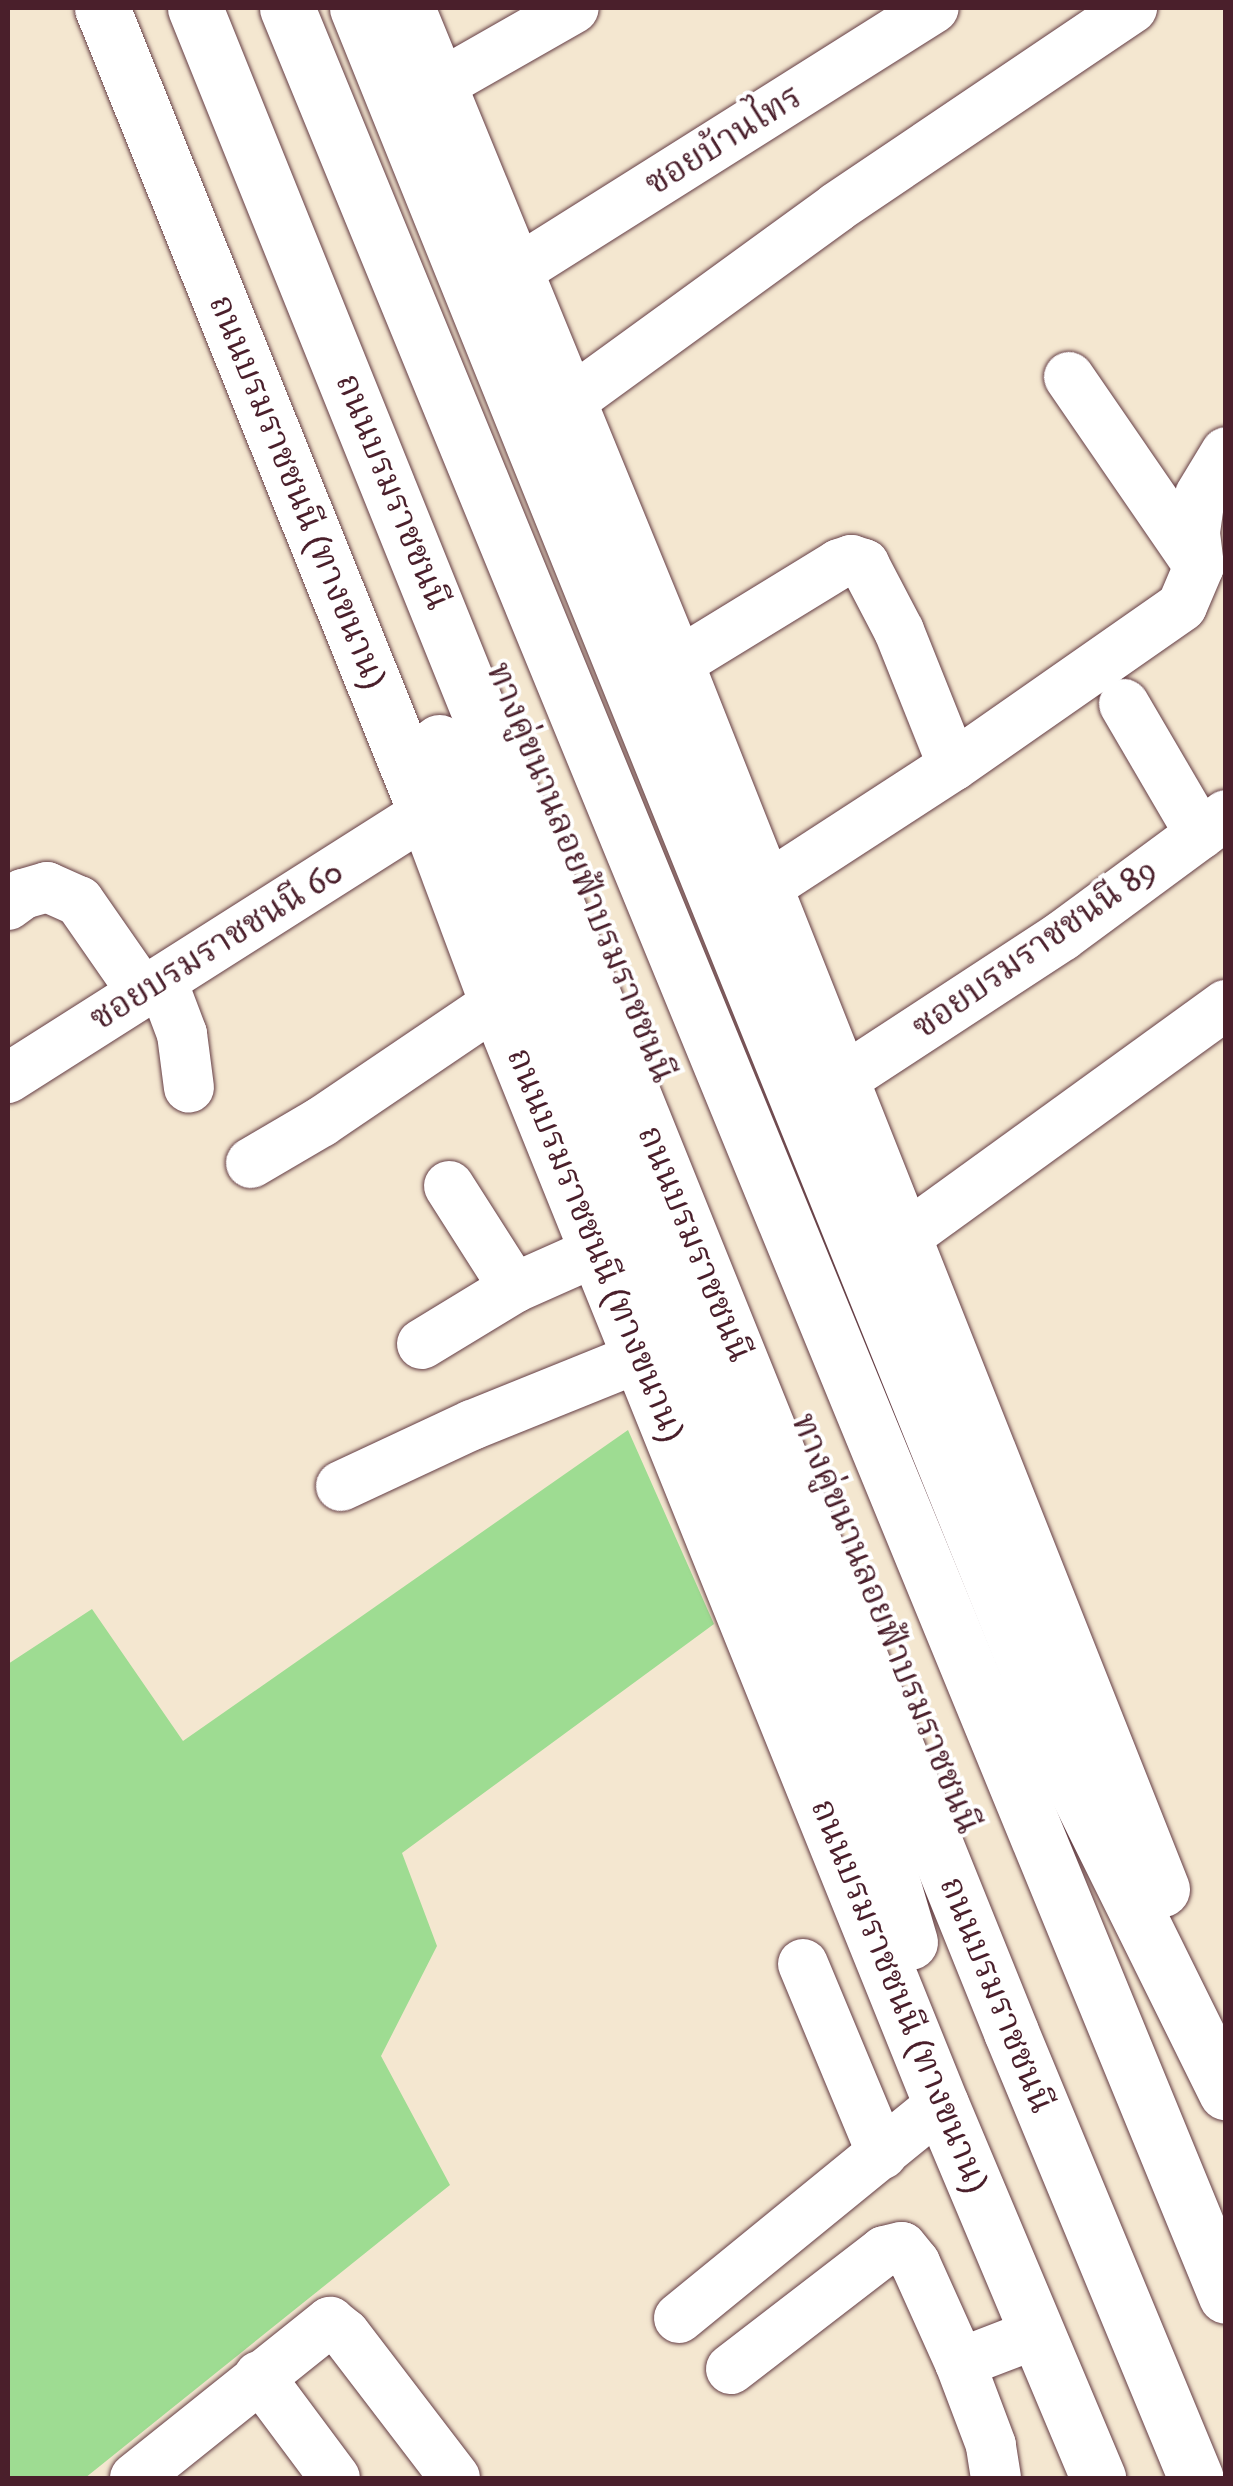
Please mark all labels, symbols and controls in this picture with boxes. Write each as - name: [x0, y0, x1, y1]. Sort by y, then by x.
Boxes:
- street label: ซอยบ้านไทร: [638, 76, 810, 206]
- street label: ถนนบรมราชชนนี (ทางขนาน): [199, 289, 395, 695]
- street label: ถนนบรมราชชนนี: [325, 368, 459, 616]
- street label: ทางคู่ขนานลอยฟ้าบรมราชชนนี: [476, 657, 684, 1089]
- street label: ซอยบรมราชชนนี 89: [905, 849, 1165, 1049]
- street label: ซอยบรมราชชนนี 60: [83, 851, 351, 1041]
- street label: ถนนบรมราชชนนี (ทางขนาน): [497, 1042, 693, 1448]
- street label: ถนนบรมราชชนนี: [627, 1120, 761, 1368]
- street label: ทางคู่ขนานลอยฟ้าบรมราชชนนี: [781, 1408, 989, 1840]
- street label: ถนนบรมราชชนนี (ทางขนาน): [801, 1793, 997, 2199]
- street label: ถนนบรมราชชนนี: [929, 1871, 1063, 2119]

